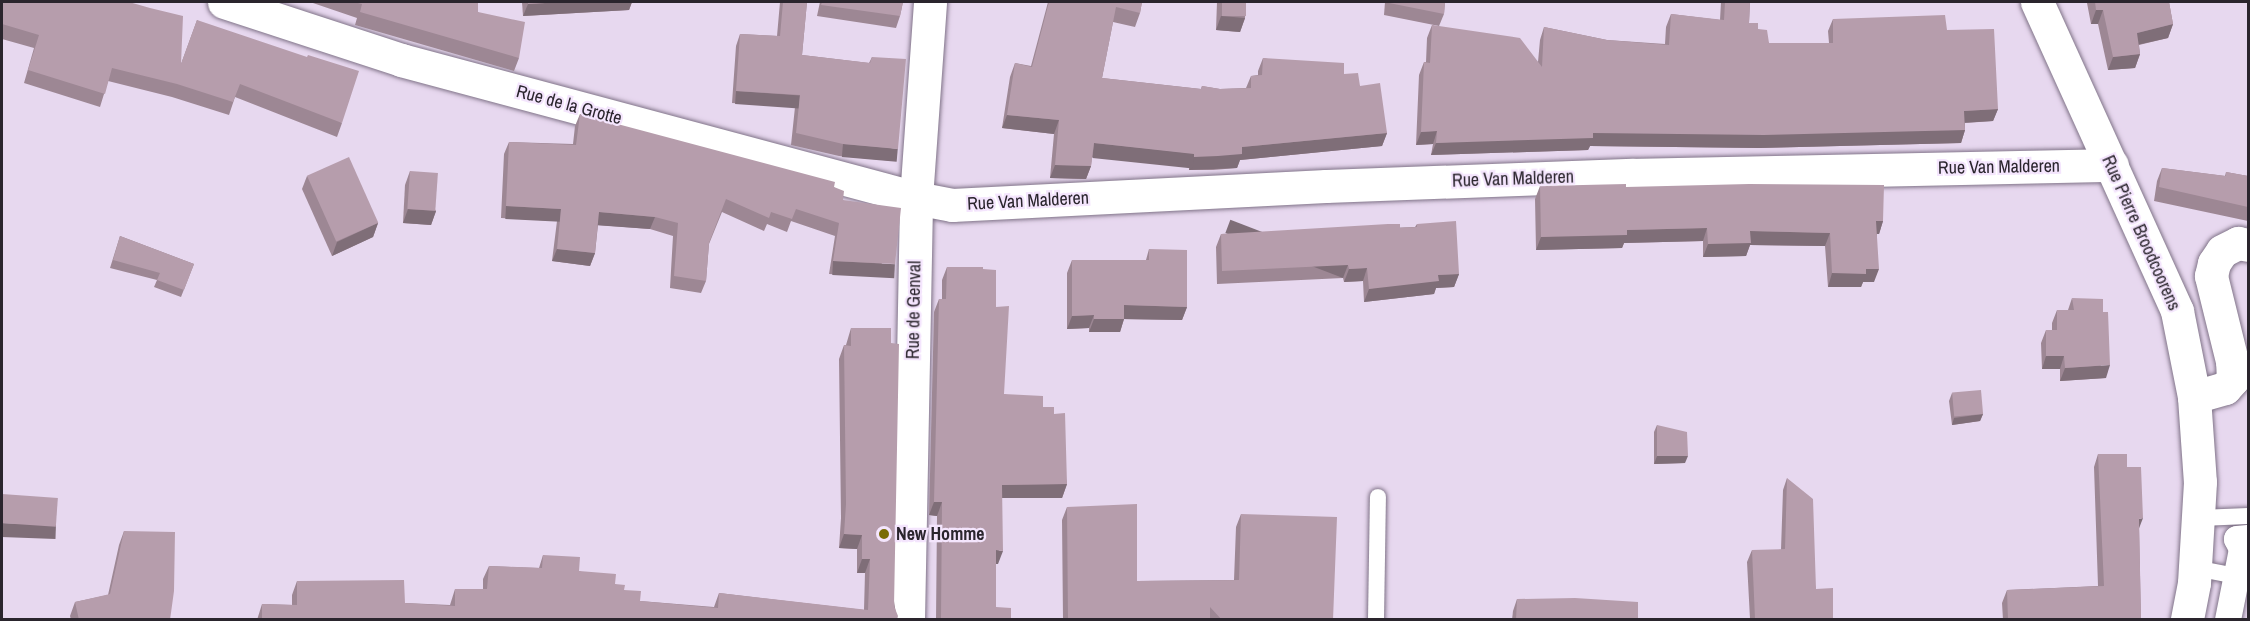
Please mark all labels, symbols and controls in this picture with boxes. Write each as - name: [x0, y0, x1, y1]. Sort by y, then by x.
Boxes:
- street label: Rue de la Grotte: [514, 81, 624, 129]
- street label: Rue Pierre Broodcoorens: [2097, 152, 2185, 314]
- street label: Rue Van Malderen: [1938, 155, 2060, 179]
- street label: Rue Van Malderen: [1452, 166, 1574, 192]
- street label: Rue Van Malderen: [967, 187, 1089, 215]
- street label: Rue de Genval: [902, 261, 926, 359]
- place label: New Homme: [896, 523, 985, 545]
- marker: New Homme: [877, 527, 891, 541]

